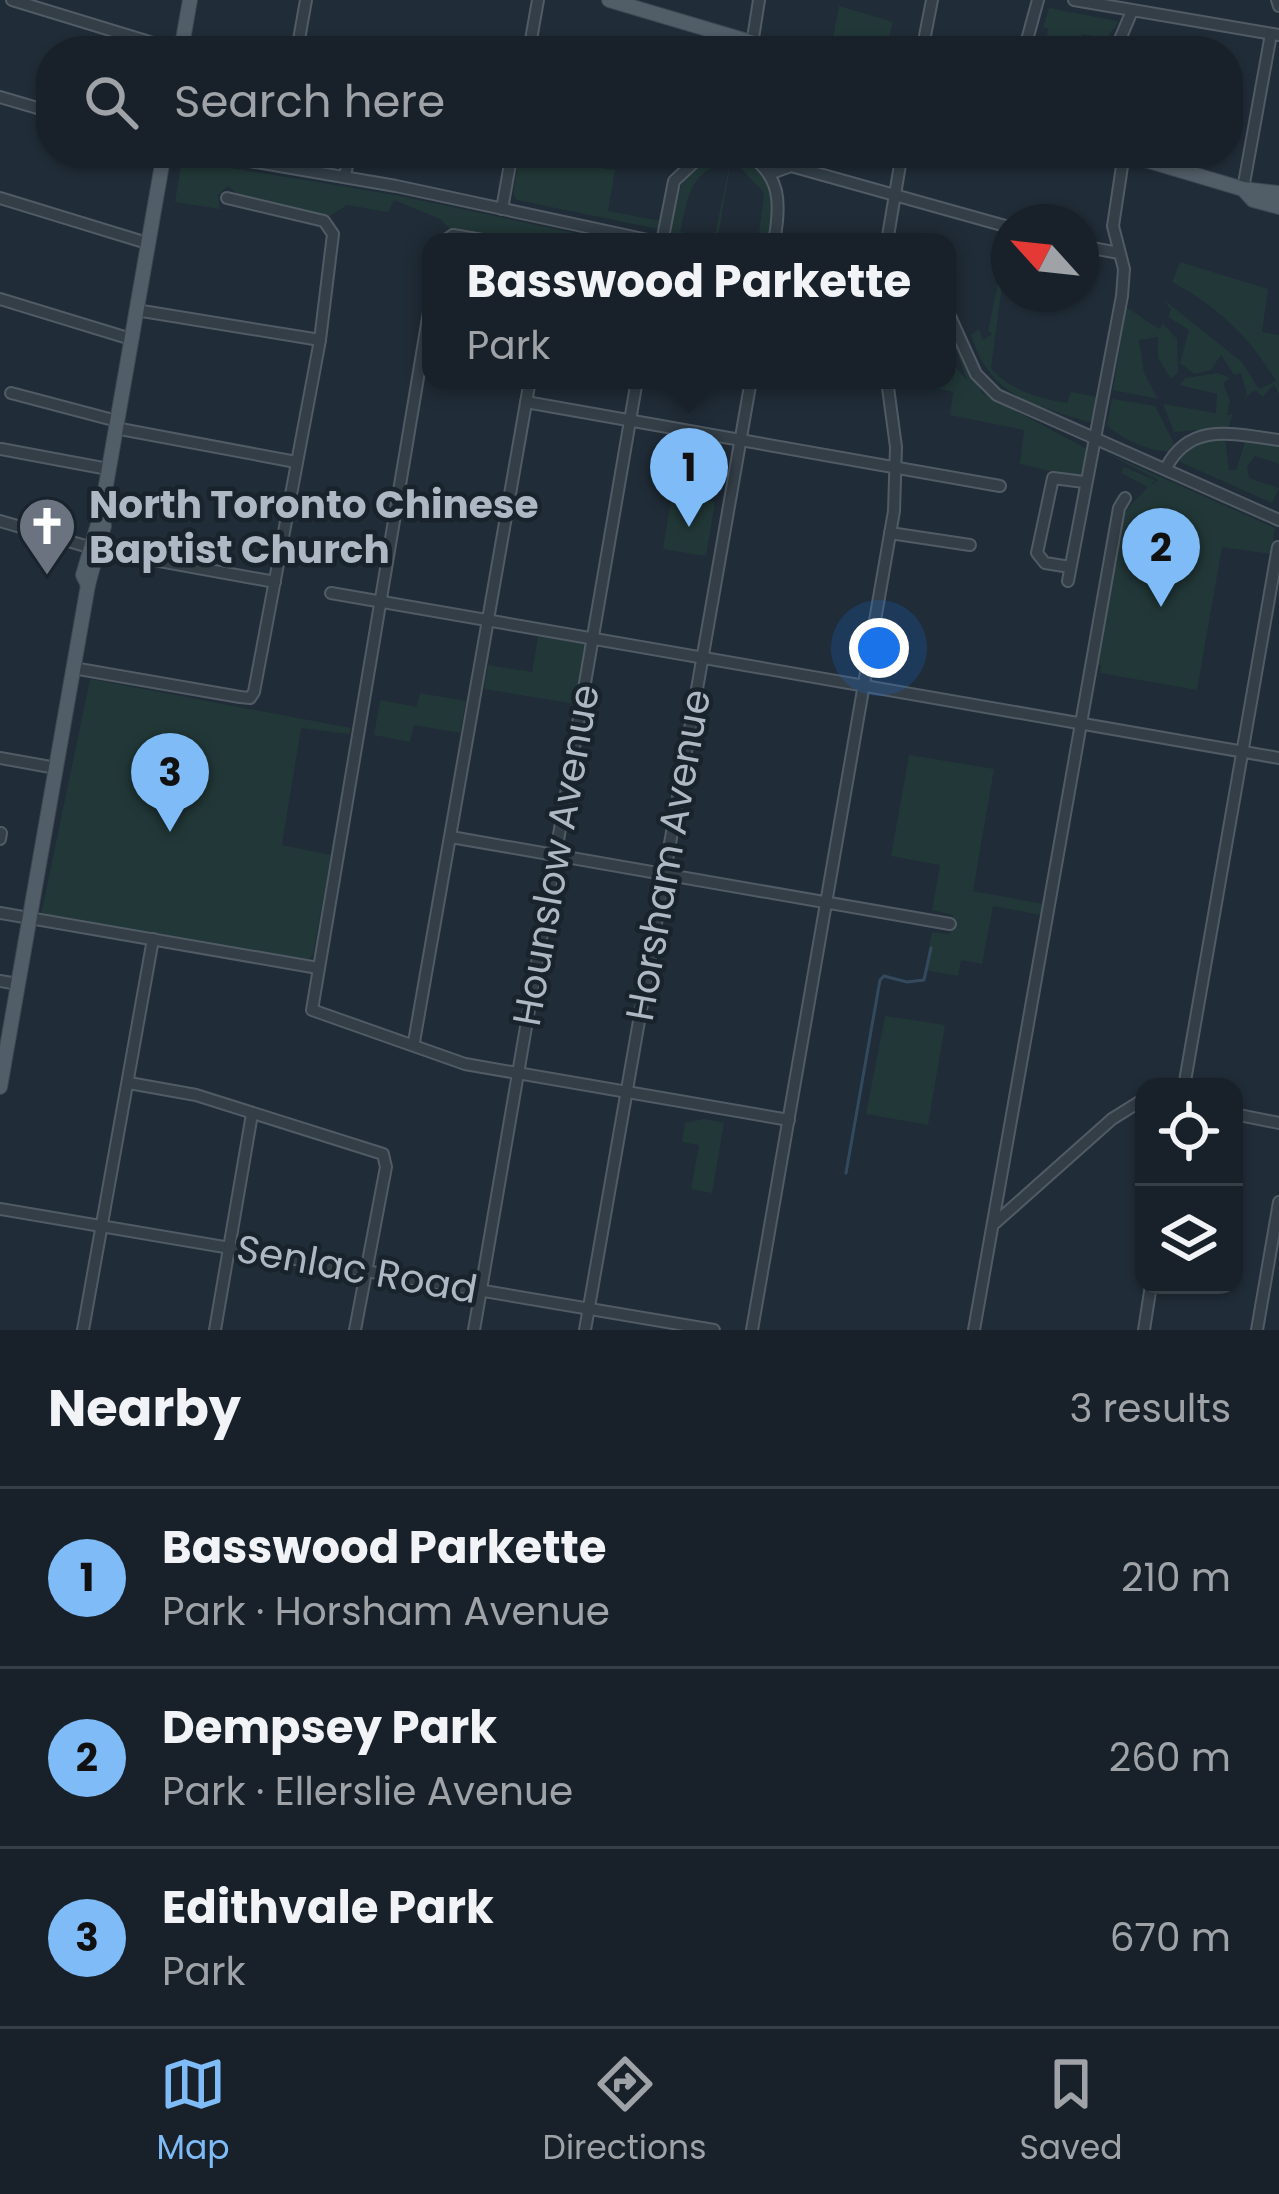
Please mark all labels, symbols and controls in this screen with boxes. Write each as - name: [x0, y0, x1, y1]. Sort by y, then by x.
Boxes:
- search box: [36, 36, 1243, 168]
- icon: search: [78, 69, 144, 135]
- text: Search here: [174, 70, 445, 133]
- north arrow: [991, 204, 1099, 312]
- popup: [422, 233, 956, 389]
- text: Basswood Parkette: [467, 250, 911, 313]
- text: Park: [467, 318, 550, 373]
- pin: 1: [650, 428, 728, 527]
- place label: North Toronto Chinese Baptist Church: [89, 477, 539, 577]
- church icon: North Toronto Chinese Baptist Church: [16, 495, 78, 577]
- pin: 2: [1122, 508, 1200, 607]
- your location: [849, 618, 909, 678]
- street label: Hounslow Avenue: [499, 680, 613, 1030]
- street label: Horsham Avenue: [612, 685, 724, 1025]
- pin: 3: [131, 733, 209, 832]
- map controls: [1135, 1078, 1243, 1294]
- button: locate: [1135, 1078, 1243, 1186]
- button: layers: [1135, 1186, 1243, 1294]
- street label: Senlac Road: [232, 1221, 482, 1317]
- text: Nearby: [48, 1372, 241, 1444]
- text: 3 results: [1069, 1381, 1231, 1436]
- text: Basswood Parkette: [162, 1516, 607, 1579]
- text: 1: [80, 1550, 94, 1605]
- text: 210 m: [1121, 1550, 1231, 1605]
- text: Park · Horsham Avenue: [162, 1584, 610, 1639]
- text: Dempsey Park: [162, 1696, 497, 1759]
- text: 2: [76, 1730, 98, 1785]
- text: 260 m: [1109, 1730, 1231, 1785]
- text: Park · Ellerslie Avenue: [162, 1764, 573, 1819]
- text: Edithvale Park: [162, 1876, 494, 1939]
- text: 3: [75, 1910, 99, 1965]
- text: 670 m: [1110, 1910, 1231, 1965]
- text: Park: [162, 1944, 246, 1999]
- tab: Map: [157, 2051, 230, 2173]
- tab: Directions: [543, 2051, 706, 2173]
- tab: Saved: [1020, 2051, 1122, 2173]

